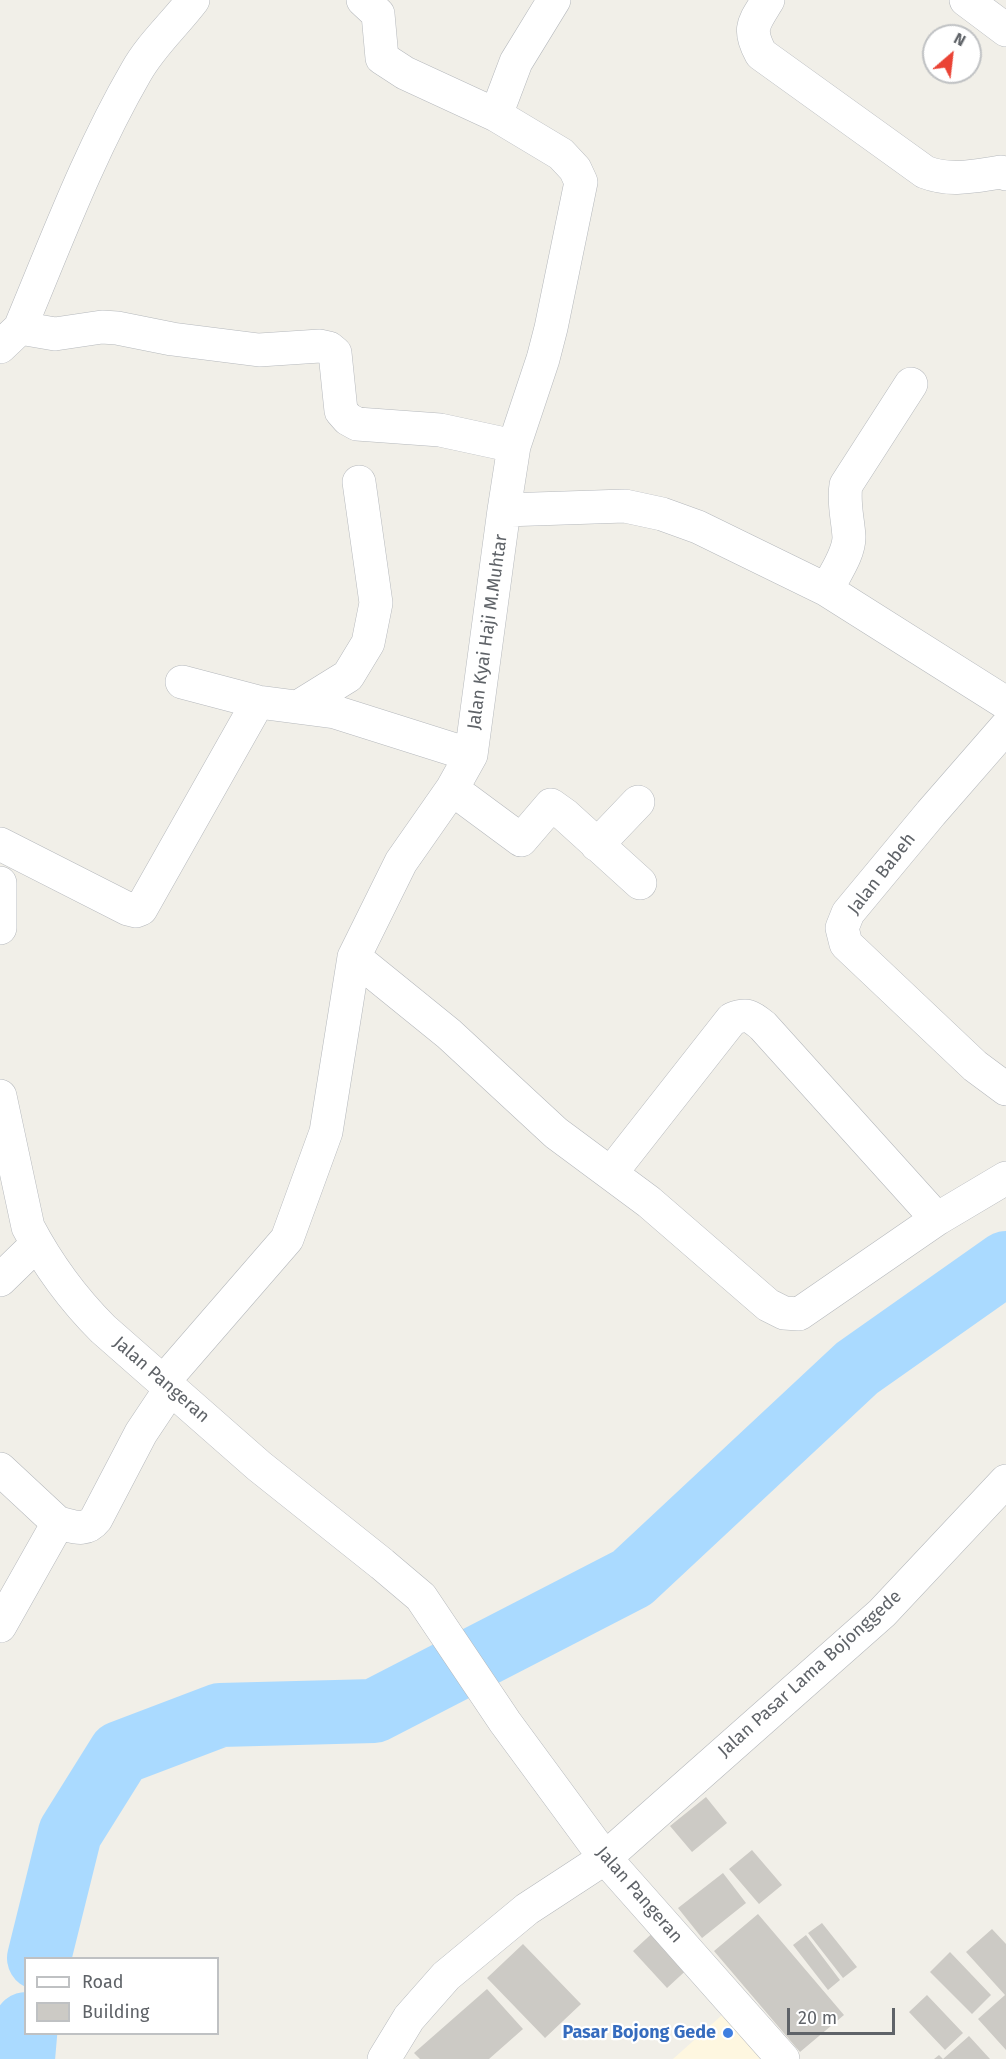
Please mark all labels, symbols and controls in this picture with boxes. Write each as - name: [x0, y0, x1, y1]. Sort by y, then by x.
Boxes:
- north arrow: [922, 24, 982, 84]
- text: N: [951, 29, 969, 50]
- street label: Jalan Kyai Haji M.Muhtar: [464, 533, 512, 731]
- street label: Jalan Babeh: [844, 829, 920, 919]
- street label: Jalan Pangeran: [108, 1332, 214, 1428]
- street label: Jalan Pasar Lama Bojonggede: [714, 1586, 906, 1762]
- street label: Jalan Pangeran: [591, 1842, 687, 1948]
- legend: [24, 1957, 219, 2035]
- text: Road: [82, 1971, 124, 1993]
- scale bar: [790, 1996, 898, 2034]
- text: Building: [82, 2001, 149, 2023]
- text: 20 m: [798, 2007, 837, 2029]
- place label: Pasar Bojong Gede: [563, 2022, 716, 2044]
- marker: Pasar Bojong Gede: [721, 2026, 735, 2040]

